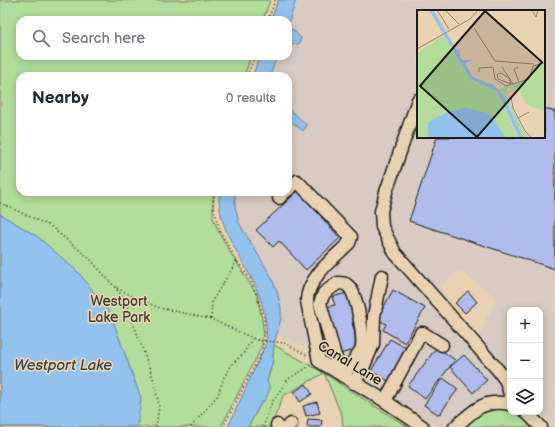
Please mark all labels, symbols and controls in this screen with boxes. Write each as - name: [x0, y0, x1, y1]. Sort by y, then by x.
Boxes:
- inset map: [417, 10, 545, 138]
- search box: [16, 16, 292, 60]
- icon: search: [30, 27, 52, 49]
- text: Search here: [62, 29, 145, 48]
- text: Nearby: [32, 88, 89, 108]
- text: 0 results: [226, 90, 276, 106]
- park label: Westport Lake Park: [88, 293, 150, 326]
- map controls: [507, 307, 543, 415]
- button: +: [507, 307, 543, 343]
- street label: Canal Lane: [315, 337, 385, 389]
- button: −: [507, 343, 543, 379]
- water label: Westport Lake: [14, 356, 112, 375]
- button: layers: [507, 379, 543, 415]

